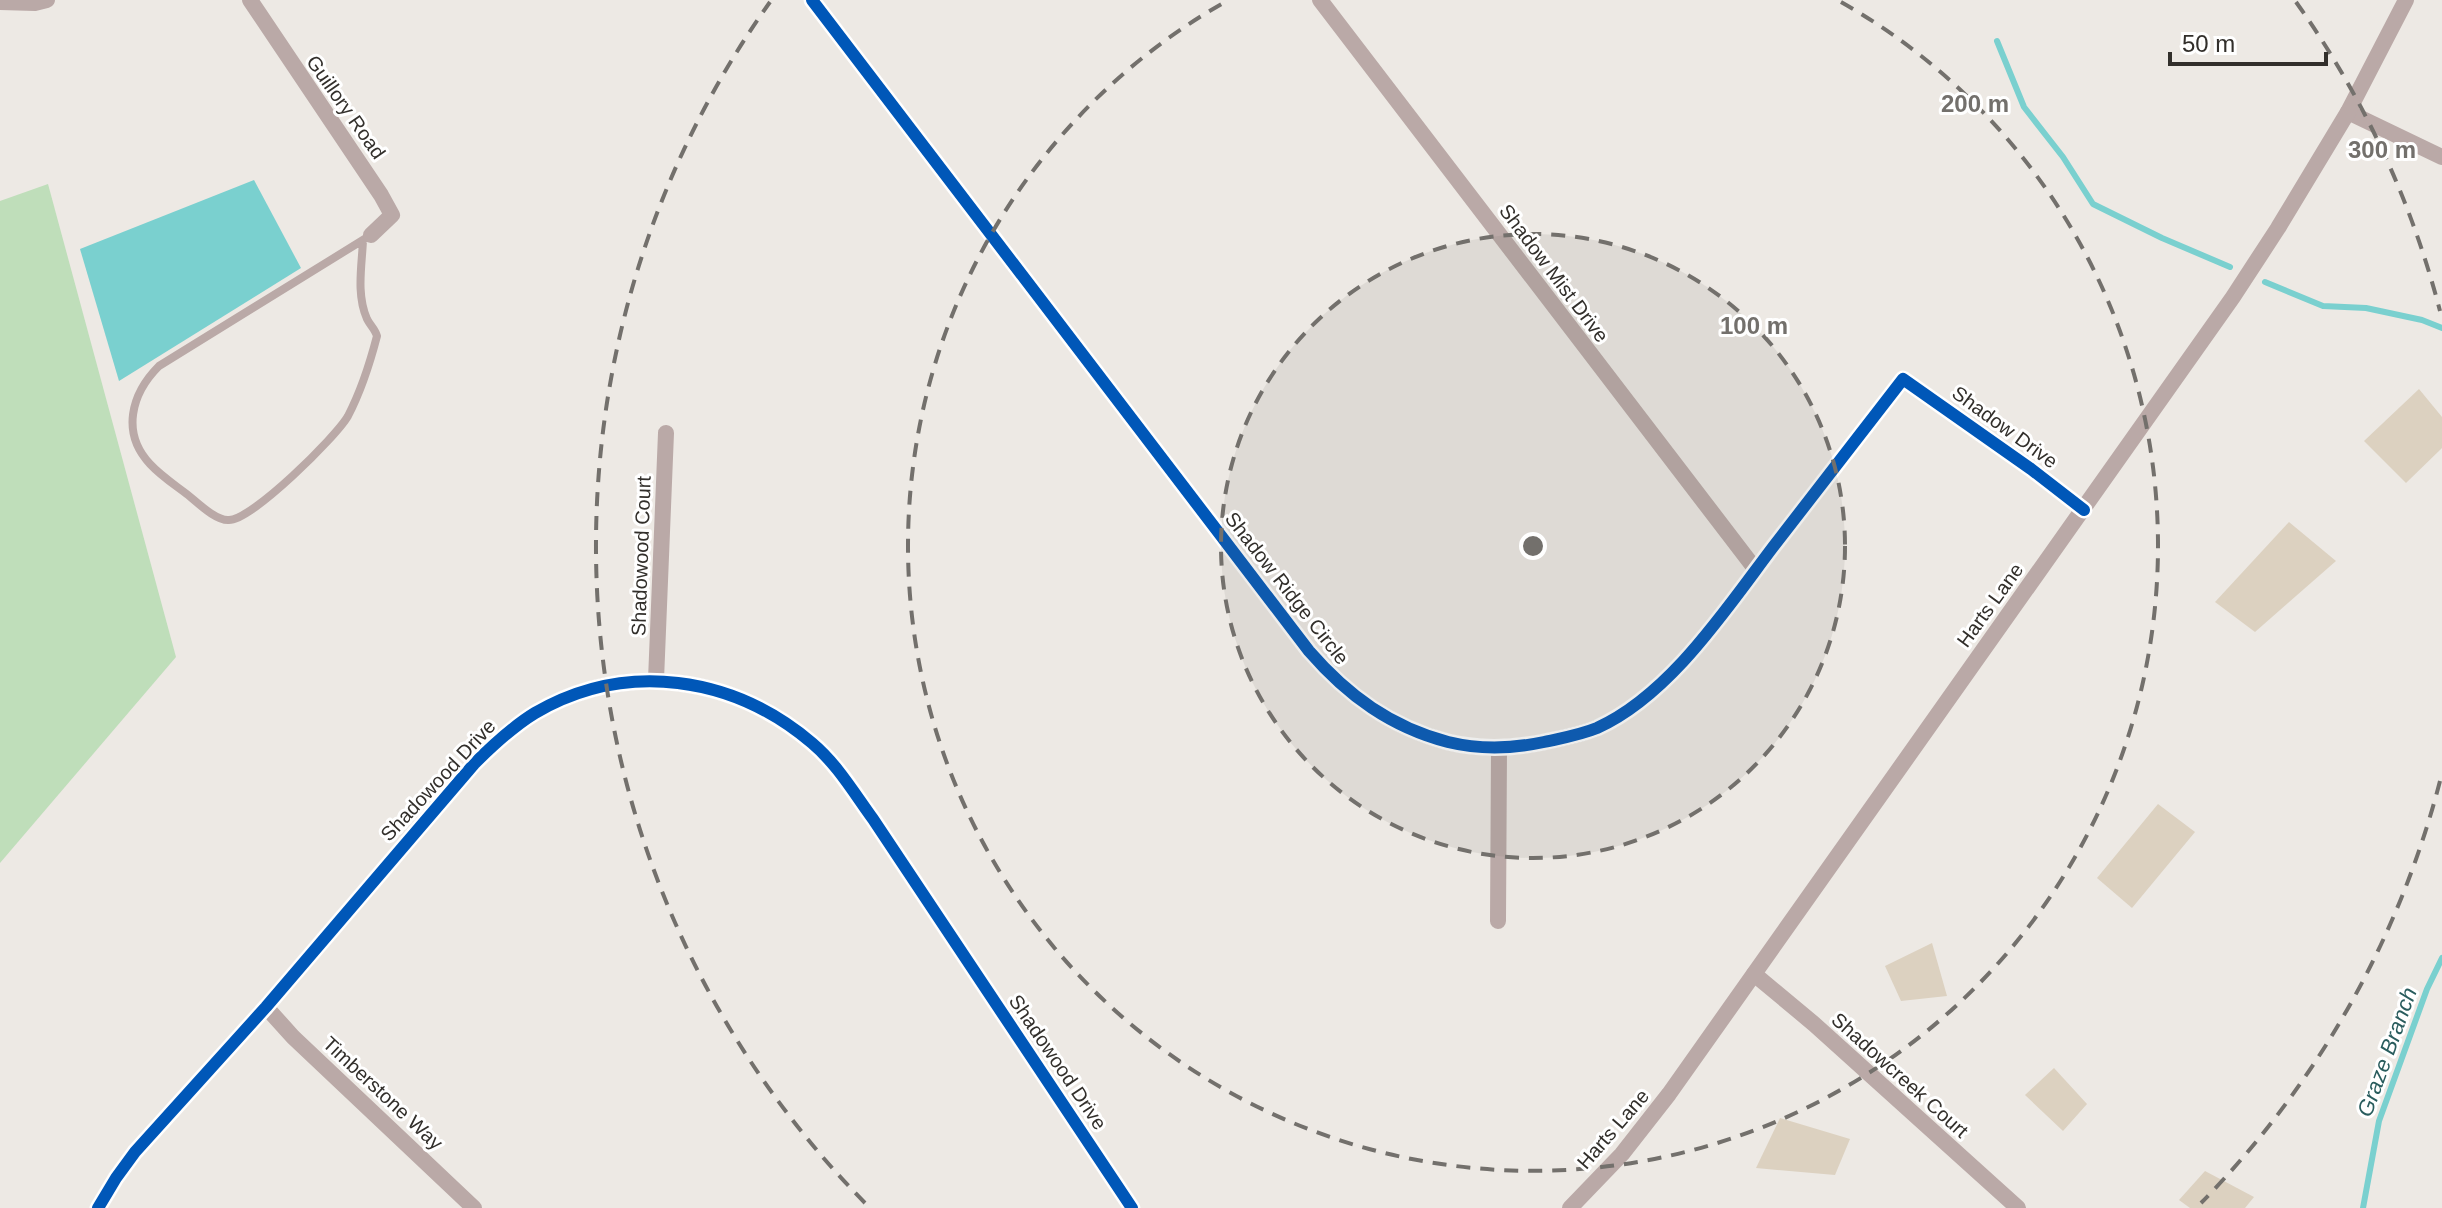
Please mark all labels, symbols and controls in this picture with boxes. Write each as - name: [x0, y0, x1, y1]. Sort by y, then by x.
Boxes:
- scale bar: [2170, 16, 2326, 66]
- text: 50 m: [2182, 30, 2235, 57]
- street label: Guillory Road: [302, 51, 390, 163]
- text: 200 m: [1941, 90, 2009, 117]
- text: 300 m: [2348, 136, 2416, 163]
- street label: Shadow Mist Drive: [1495, 200, 1613, 346]
- text: 100 m: [1720, 312, 1788, 339]
- street label: Shadow Drive: [1948, 382, 2062, 472]
- street label: Shadowood Court: [627, 475, 655, 636]
- street label: Shadow Ridge Circle: [1221, 508, 1353, 668]
- centre of rings: [1519, 532, 1547, 560]
- street label: Harts Lane: [1952, 559, 2028, 651]
- street label: Shadowood Drive: [376, 715, 500, 845]
- water label: Graze Branch: [2352, 984, 2422, 1120]
- street label: Shadowood Drive: [1005, 990, 1111, 1134]
- street label: Shadowcreek Court: [1827, 1008, 1973, 1142]
- street label: Timberstone Way: [319, 1032, 447, 1154]
- street label: Harts Lane: [1573, 1085, 1653, 1173]

